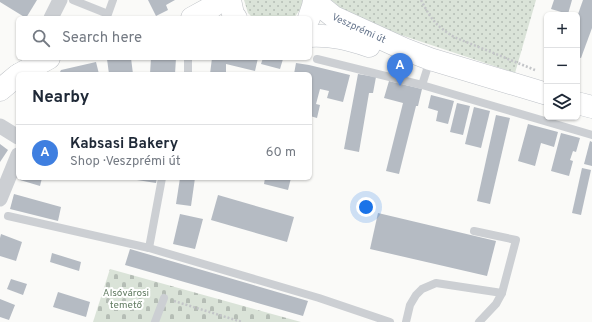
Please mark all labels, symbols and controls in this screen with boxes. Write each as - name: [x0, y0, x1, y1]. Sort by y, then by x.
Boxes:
- street label: Veszprémi út: [330, 10, 388, 46]
- map controls: [544, 12, 580, 120]
- button: +: [544, 12, 580, 48]
- search box: [16, 16, 312, 60]
- icon: search: [30, 27, 52, 49]
- text: Search here: [62, 29, 142, 48]
- button: −: [544, 48, 580, 84]
- pin: A: [387, 53, 413, 86]
- button: layers: [544, 84, 580, 120]
- text: Nearby: [32, 87, 89, 109]
- text: Kabsasi Bakery: [70, 135, 178, 154]
- text: A: [40, 145, 50, 161]
- text: 60 m: [266, 145, 296, 161]
- text: Shop · Veszprémi út: [70, 154, 181, 170]
- your location: [356, 197, 376, 217]
- park label: Alsóvárosi temető: [103, 287, 149, 312]

